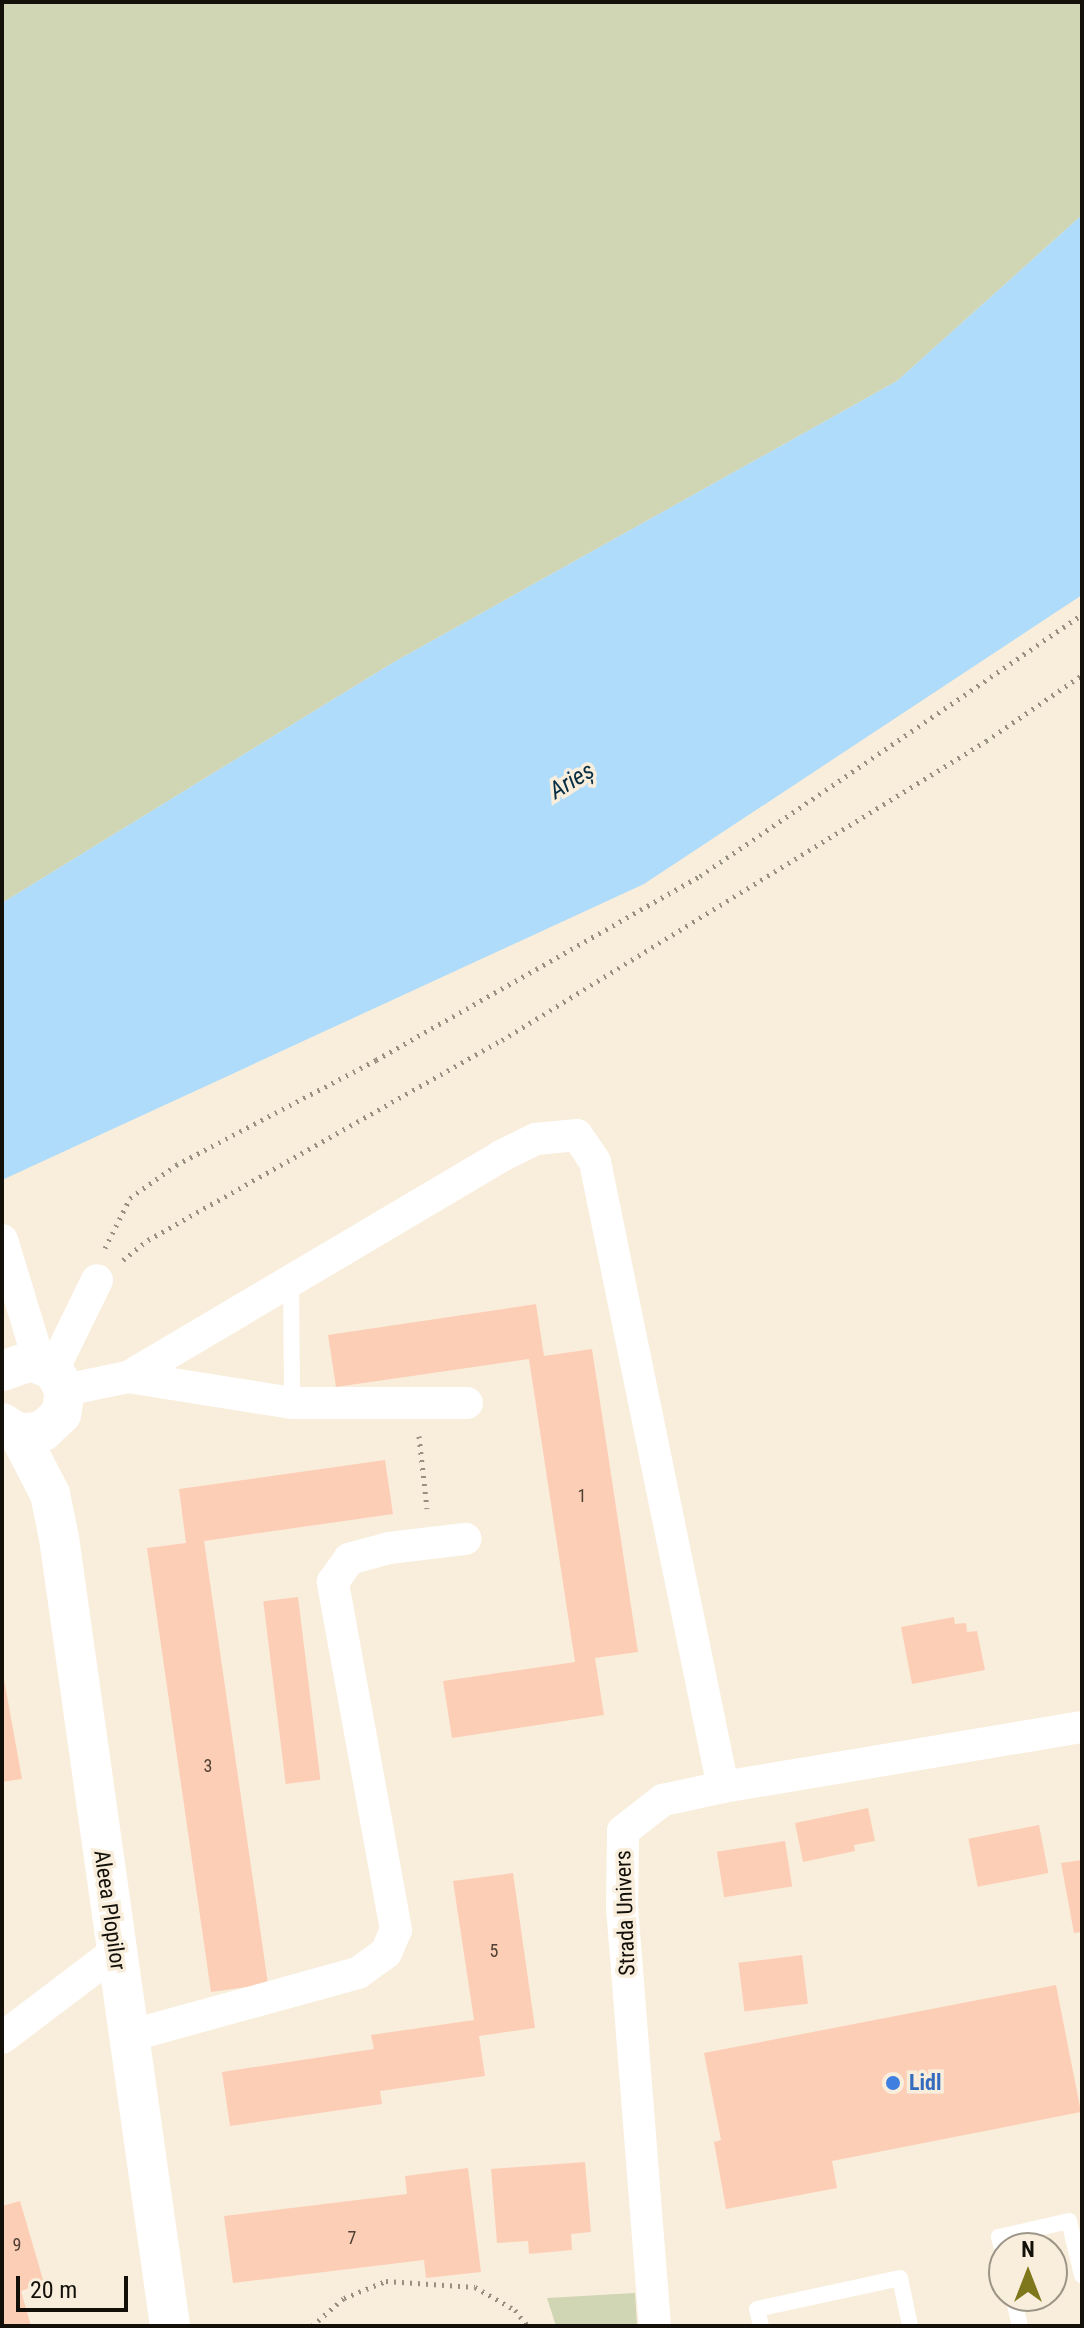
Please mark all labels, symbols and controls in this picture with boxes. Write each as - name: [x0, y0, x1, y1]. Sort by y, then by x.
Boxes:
- water label: Arieș: [544, 756, 600, 806]
- house number: 1: [578, 1485, 586, 1507]
- house number: 3: [204, 1755, 212, 1777]
- street label: Aleea Plopilor: [89, 1848, 131, 1972]
- street label: Strada Univers: [610, 1850, 640, 1976]
- house number: 5: [490, 1940, 498, 1962]
- place label: Lidl: [909, 2070, 942, 2096]
- marker: Lidl: [884, 2074, 902, 2092]
- house number: 7: [348, 2227, 356, 2249]
- north arrow: [988, 2232, 1068, 2312]
- house number: 9: [13, 2234, 21, 2256]
- text: N: [1021, 2237, 1035, 2262]
- scale bar: [20, 2260, 132, 2310]
- text: 20 m: [30, 2276, 77, 2304]

